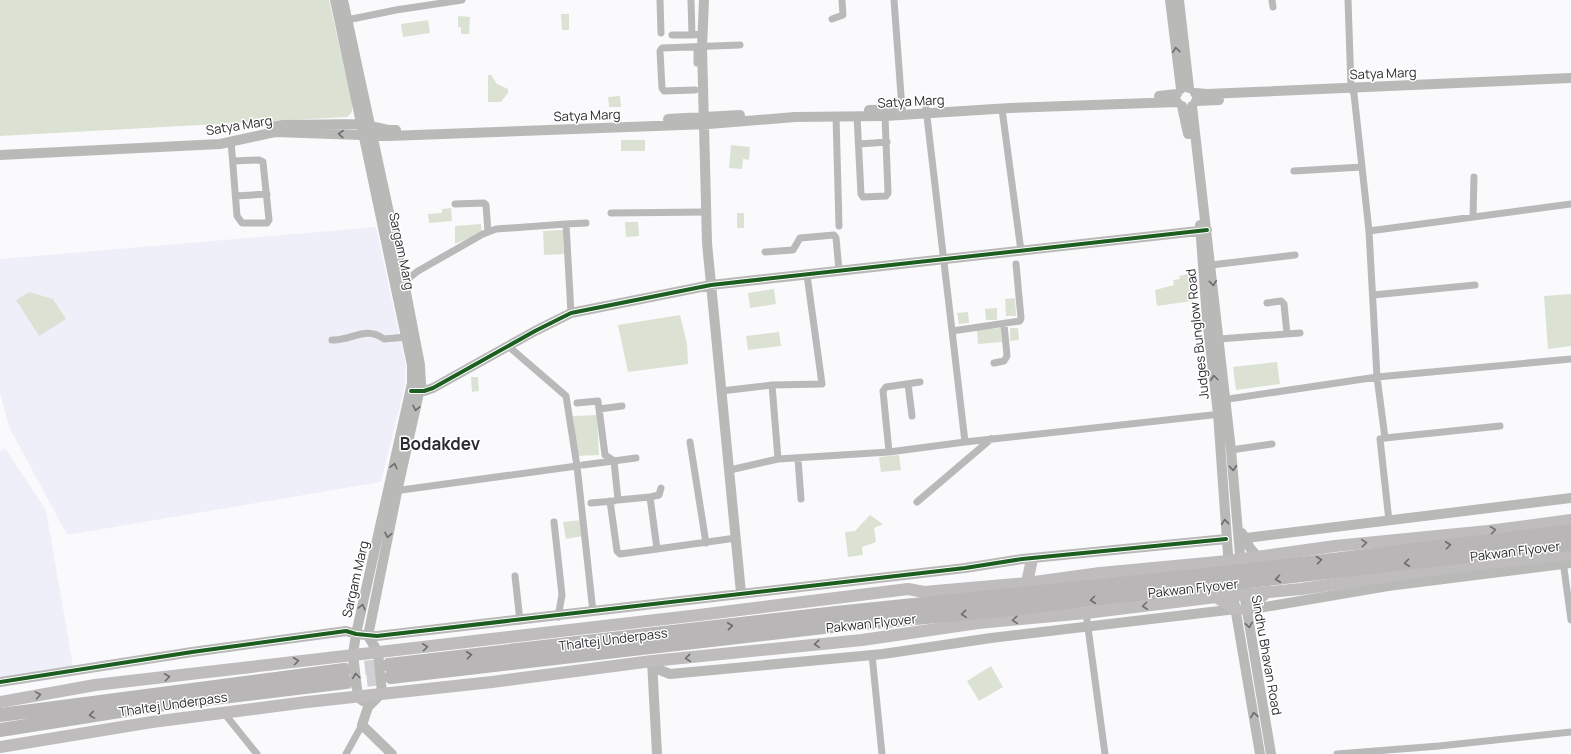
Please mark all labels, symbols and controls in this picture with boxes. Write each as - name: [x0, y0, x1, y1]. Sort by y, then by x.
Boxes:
- one-way arrow: [1172, 47, 1181, 53]
- street label: Satya Marg: [1349, 63, 1417, 83]
- street label: Satya Marg: [877, 90, 945, 112]
- street label: Satya Marg: [553, 105, 621, 125]
- street label: Satya Marg: [205, 111, 273, 139]
- one-way arrow: [338, 130, 344, 138]
- street label: Sargam Marg: [385, 211, 419, 291]
- street label: Judges Bunglow Road: [1181, 268, 1213, 400]
- one-way arrow: [1208, 280, 1217, 286]
- one-way arrow: [1210, 375, 1219, 381]
- one-way arrow: [412, 405, 420, 412]
- district label: Bodakdev: [400, 432, 481, 455]
- one-way arrow: [389, 463, 397, 469]
- one-way arrow: [1228, 465, 1237, 471]
- one-way arrow: [1221, 519, 1229, 525]
- one-way arrow: [1490, 526, 1496, 535]
- one-way arrow: [385, 532, 393, 539]
- street label: Pakwan Flyover: [1469, 537, 1561, 565]
- street label: Sargam Marg: [337, 539, 373, 619]
- one-way arrow: [1361, 539, 1367, 548]
- one-way arrow: [1445, 541, 1451, 550]
- one-way arrow: [1316, 556, 1322, 565]
- one-way arrow: [1404, 559, 1410, 568]
- street label: Pakwan Flyover: [1147, 574, 1239, 602]
- one-way arrow: [1275, 574, 1281, 583]
- street label: Sindhu Bhavan Road: [1248, 594, 1286, 716]
- one-way arrow: [1090, 595, 1096, 604]
- one-way arrow: [1142, 601, 1148, 610]
- one-way arrow: [358, 603, 366, 610]
- street label: Pakwan Flyover: [825, 609, 917, 637]
- one-way arrow: [961, 609, 967, 618]
- one-way arrow: [1012, 615, 1019, 624]
- one-way arrow: [727, 622, 733, 631]
- one-way arrow: [1244, 622, 1253, 628]
- street label: Thaltej Underpass: [558, 623, 669, 655]
- one-way arrow: [814, 639, 820, 648]
- one-way arrow: [422, 643, 428, 652]
- one-way arrow: [466, 651, 472, 660]
- one-way arrow: [685, 653, 691, 662]
- one-way arrow: [293, 657, 299, 666]
- one-way arrow: [164, 672, 170, 681]
- one-way arrow: [352, 673, 361, 679]
- street label: Thaltej Underpass: [118, 687, 229, 721]
- one-way arrow: [35, 691, 42, 700]
- one-way arrow: [89, 710, 95, 719]
- one-way arrow: [1250, 712, 1259, 719]

